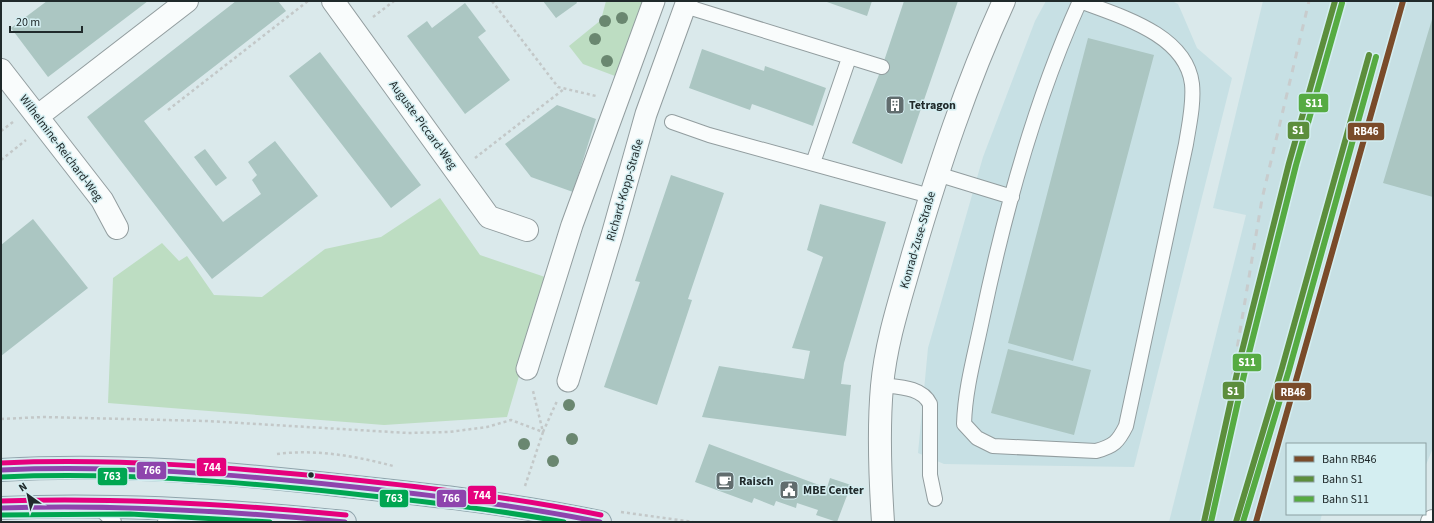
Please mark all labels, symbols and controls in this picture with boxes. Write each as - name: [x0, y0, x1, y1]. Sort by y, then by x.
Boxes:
- scale bar: [10, 8, 82, 34]
- text: 20 m: [16, 14, 40, 31]
- street label: Auguste-Piccard-Weg: [385, 77, 461, 173]
- street label: Wilhelmine-Reichard-Weg: [15, 91, 107, 205]
- line badge: S11: [1298, 93, 1329, 113]
- building icon: Tetragon: [884, 94, 906, 116]
- text: S11: [1305, 96, 1323, 111]
- place label: Tetragon: [909, 97, 956, 114]
- line badge: S1: [1287, 121, 1310, 140]
- line badge: RB46: [1347, 122, 1385, 141]
- text: S1: [1292, 123, 1304, 138]
- text: RB46: [1353, 124, 1379, 139]
- street label: Richard-Kopp-Straße: [602, 137, 648, 243]
- street label: Konrad-Zuse-Straße: [896, 189, 940, 291]
- line badge: S11: [1232, 353, 1262, 372]
- text: S11: [1238, 355, 1256, 370]
- line badge: S1: [1222, 381, 1245, 400]
- line badge: RB46: [1274, 382, 1312, 401]
- text: S1: [1227, 384, 1239, 399]
- text: RB46: [1280, 385, 1306, 400]
- legend: [1286, 443, 1426, 515]
- text: Bahn RB46: [1322, 451, 1376, 468]
- line badge: 744: [196, 457, 227, 477]
- text: 744: [203, 460, 221, 475]
- line badge: 766: [136, 461, 167, 480]
- text: 766: [143, 463, 161, 478]
- line badge: 763: [97, 467, 128, 486]
- text: 763: [103, 469, 121, 484]
- unlabelled marker: [306, 470, 316, 480]
- cafe icon: Raisch: [714, 470, 736, 492]
- text: Bahn S1: [1322, 471, 1363, 488]
- place label: Raisch: [739, 473, 774, 490]
- north arrow: [8, 475, 48, 515]
- text: N: [16, 479, 30, 495]
- public building icon: MBE Center: [778, 479, 800, 501]
- place label: MBE Center: [803, 482, 864, 499]
- line badge: 744: [467, 485, 497, 505]
- text: 744: [473, 488, 491, 503]
- line badge: 763: [379, 489, 409, 508]
- line badge: 766: [436, 489, 467, 508]
- text: 763: [385, 491, 403, 506]
- text: 766: [442, 491, 460, 506]
- text: Bahn S11: [1322, 491, 1369, 508]

